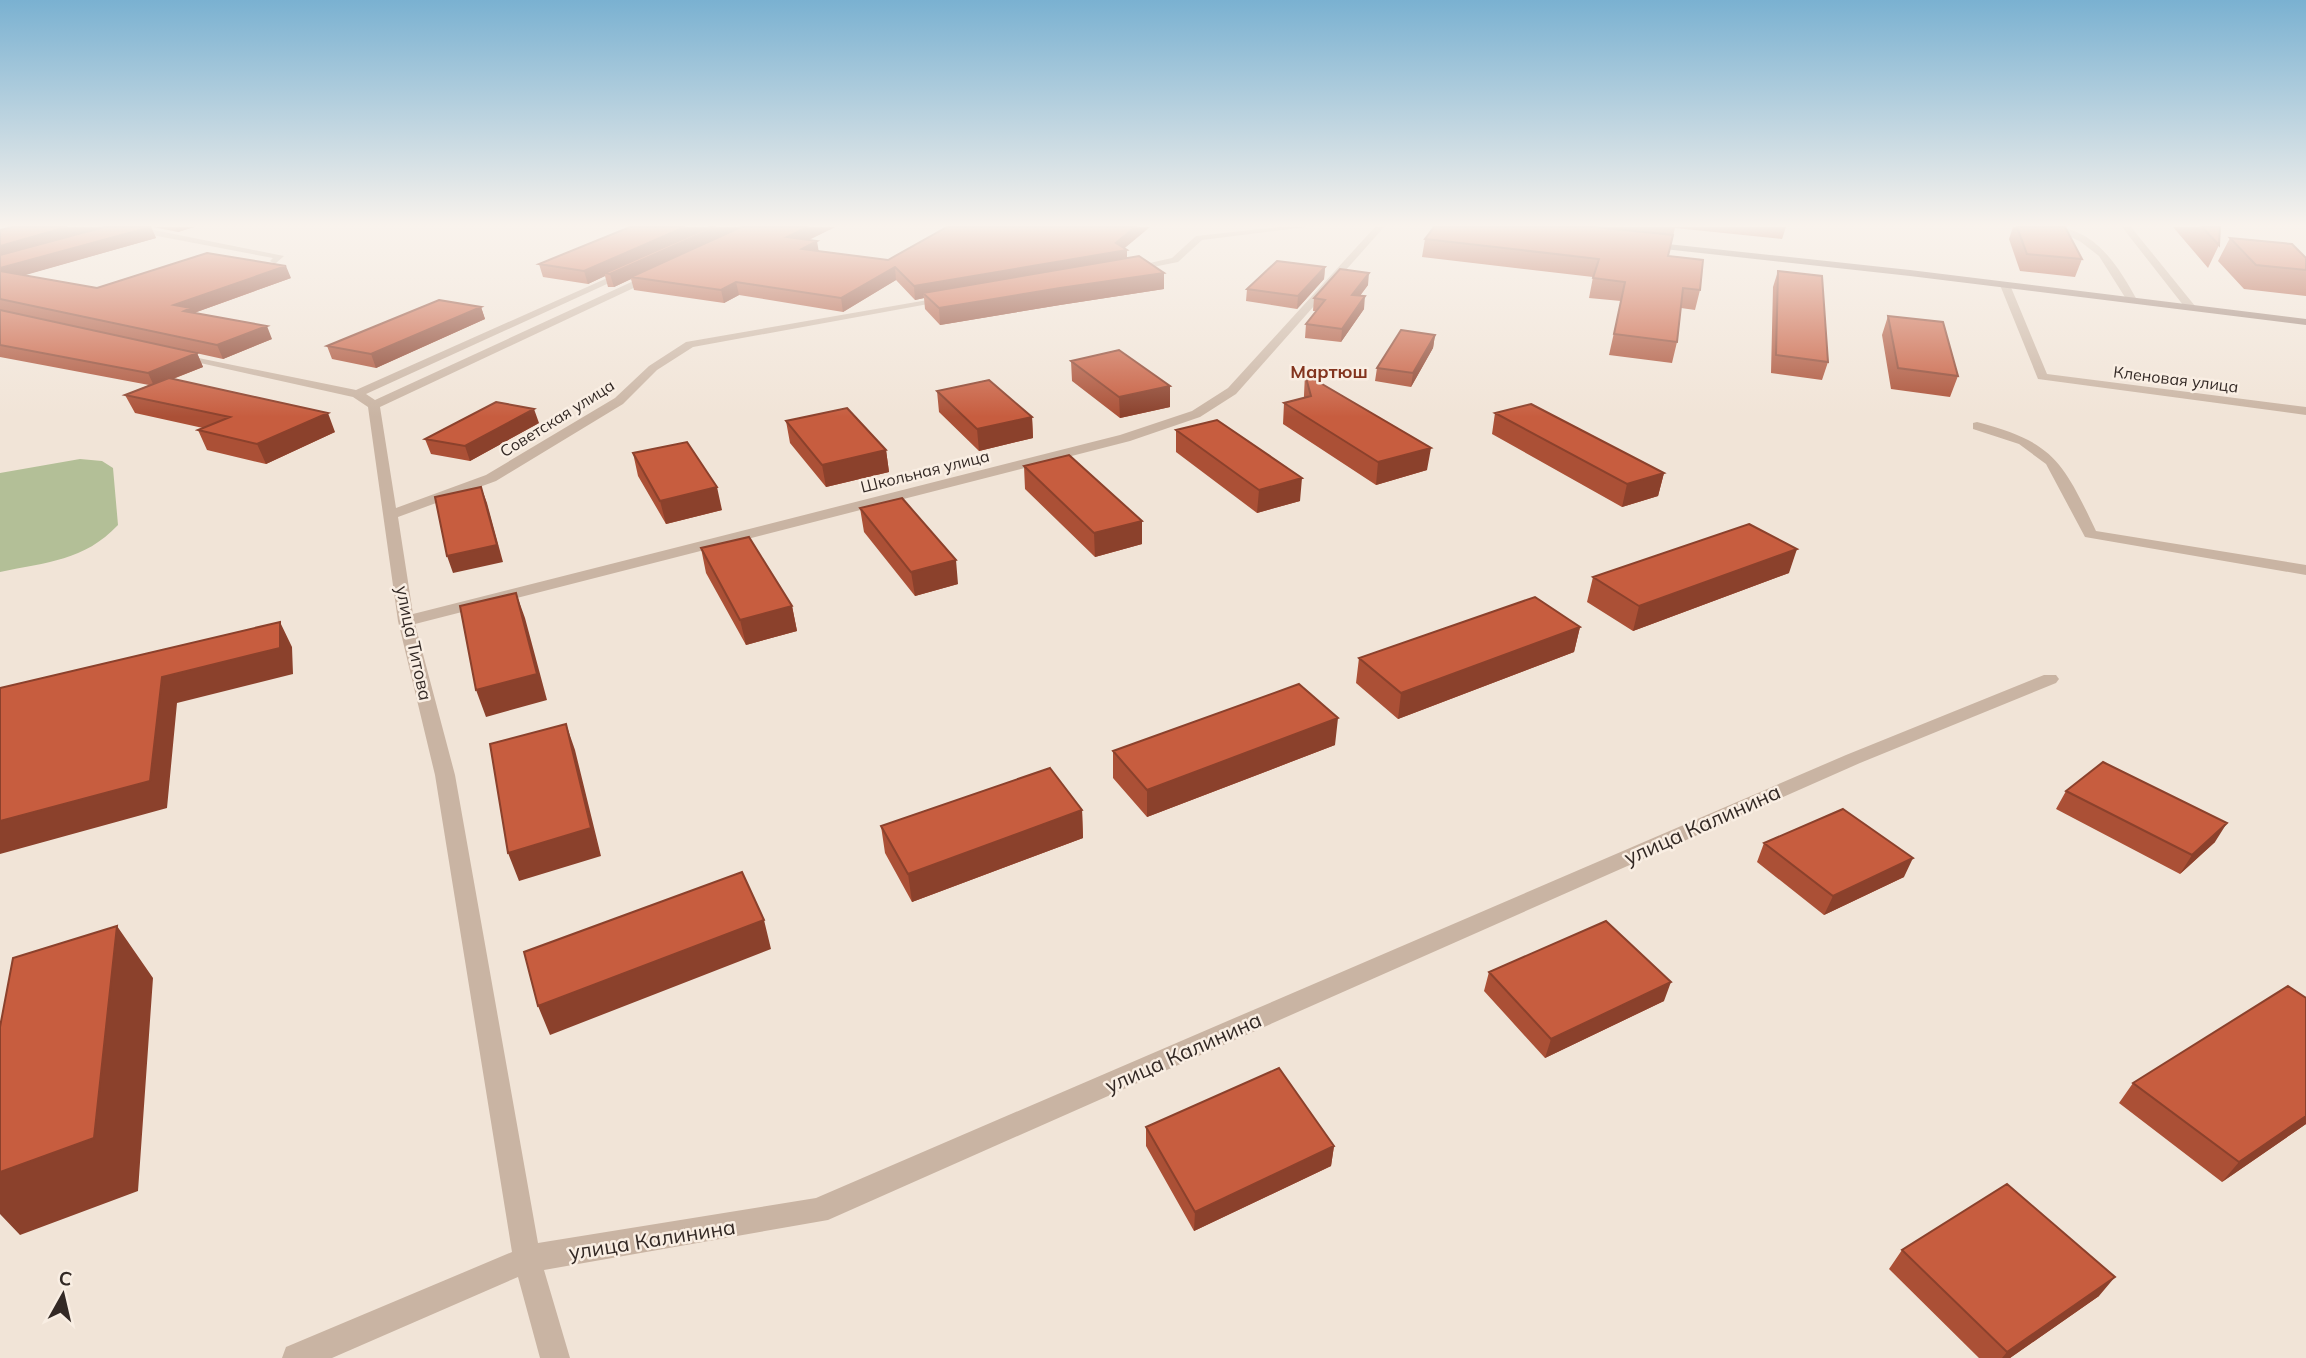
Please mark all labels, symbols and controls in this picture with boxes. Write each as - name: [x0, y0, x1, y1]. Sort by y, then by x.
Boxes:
- district label: Мартюш: [1290, 360, 1368, 383]
- street label: Кленовая улица: [2112, 361, 2240, 397]
- street label: Советская улица: [496, 375, 618, 461]
- street label: Школьная улица: [858, 445, 992, 497]
- street label: улица Титова: [391, 583, 437, 703]
- street label: улица Калинина: [1620, 778, 1784, 870]
- street label: улица Калинина: [1101, 1006, 1265, 1098]
- street label: улица Калинина: [567, 1213, 737, 1265]
- north arrow: [28, 1260, 98, 1330]
- text: С: [57, 1265, 73, 1291]

